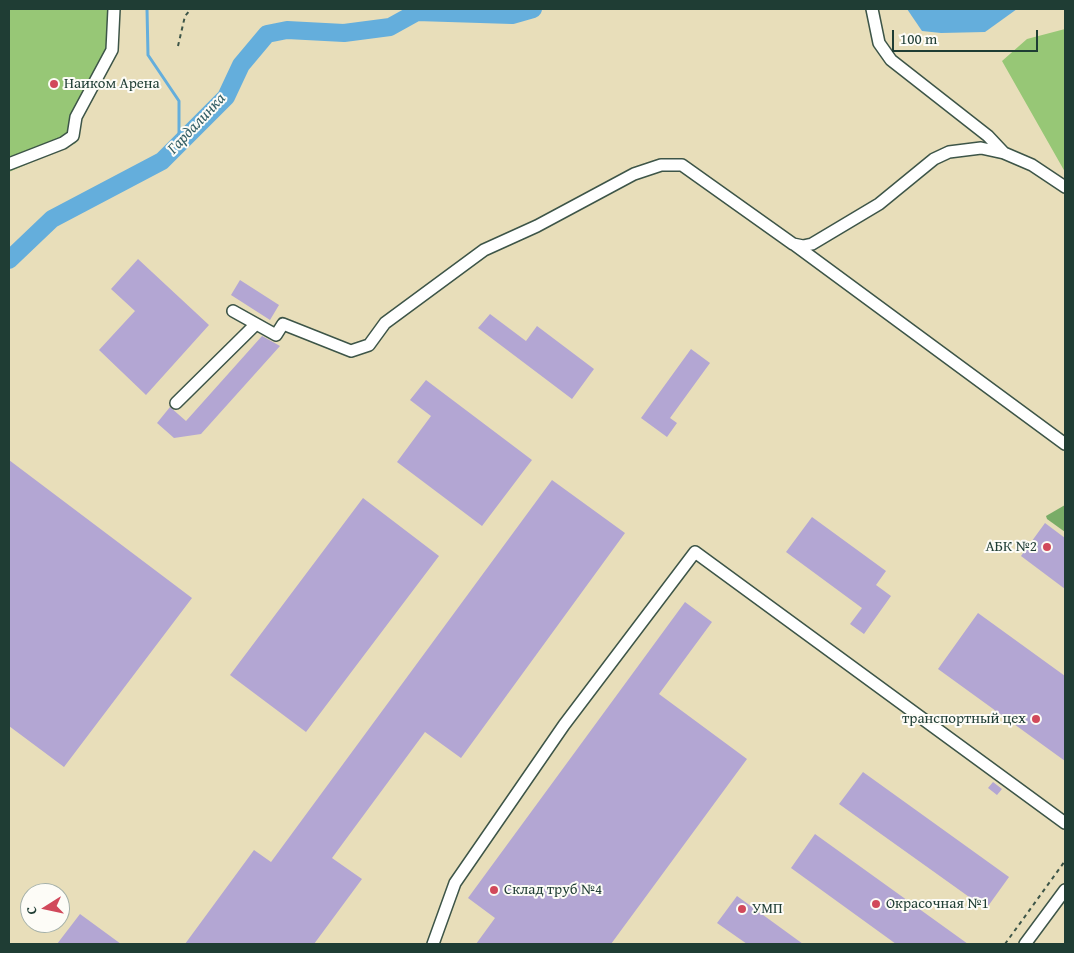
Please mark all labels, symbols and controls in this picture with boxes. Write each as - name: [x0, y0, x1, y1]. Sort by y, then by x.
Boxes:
- scale bar: [894, 20, 1040, 52]
- text: 100 m: [900, 28, 937, 49]
- place label: Наиком Арена: [64, 75, 160, 93]
- marker: Наиком Арена: [48, 78, 60, 90]
- water label: Гардалинка: [164, 90, 230, 158]
- place label: АБК №2: [985, 538, 1037, 556]
- marker: АБК №2: [1041, 541, 1053, 553]
- place label: транспортный цех: [902, 710, 1026, 728]
- marker: транспортный цех: [1030, 713, 1042, 725]
- place label: Склад труб №4: [504, 881, 602, 899]
- north arrow: [20, 883, 70, 933]
- marker: Склад труб №4: [488, 884, 500, 896]
- place label: Окрасочная №1: [886, 895, 989, 913]
- marker: Окрасочная №1: [870, 898, 882, 910]
- place label: УМП: [752, 900, 783, 918]
- marker: УМП: [736, 903, 748, 915]
- text: С: [21, 905, 42, 916]

